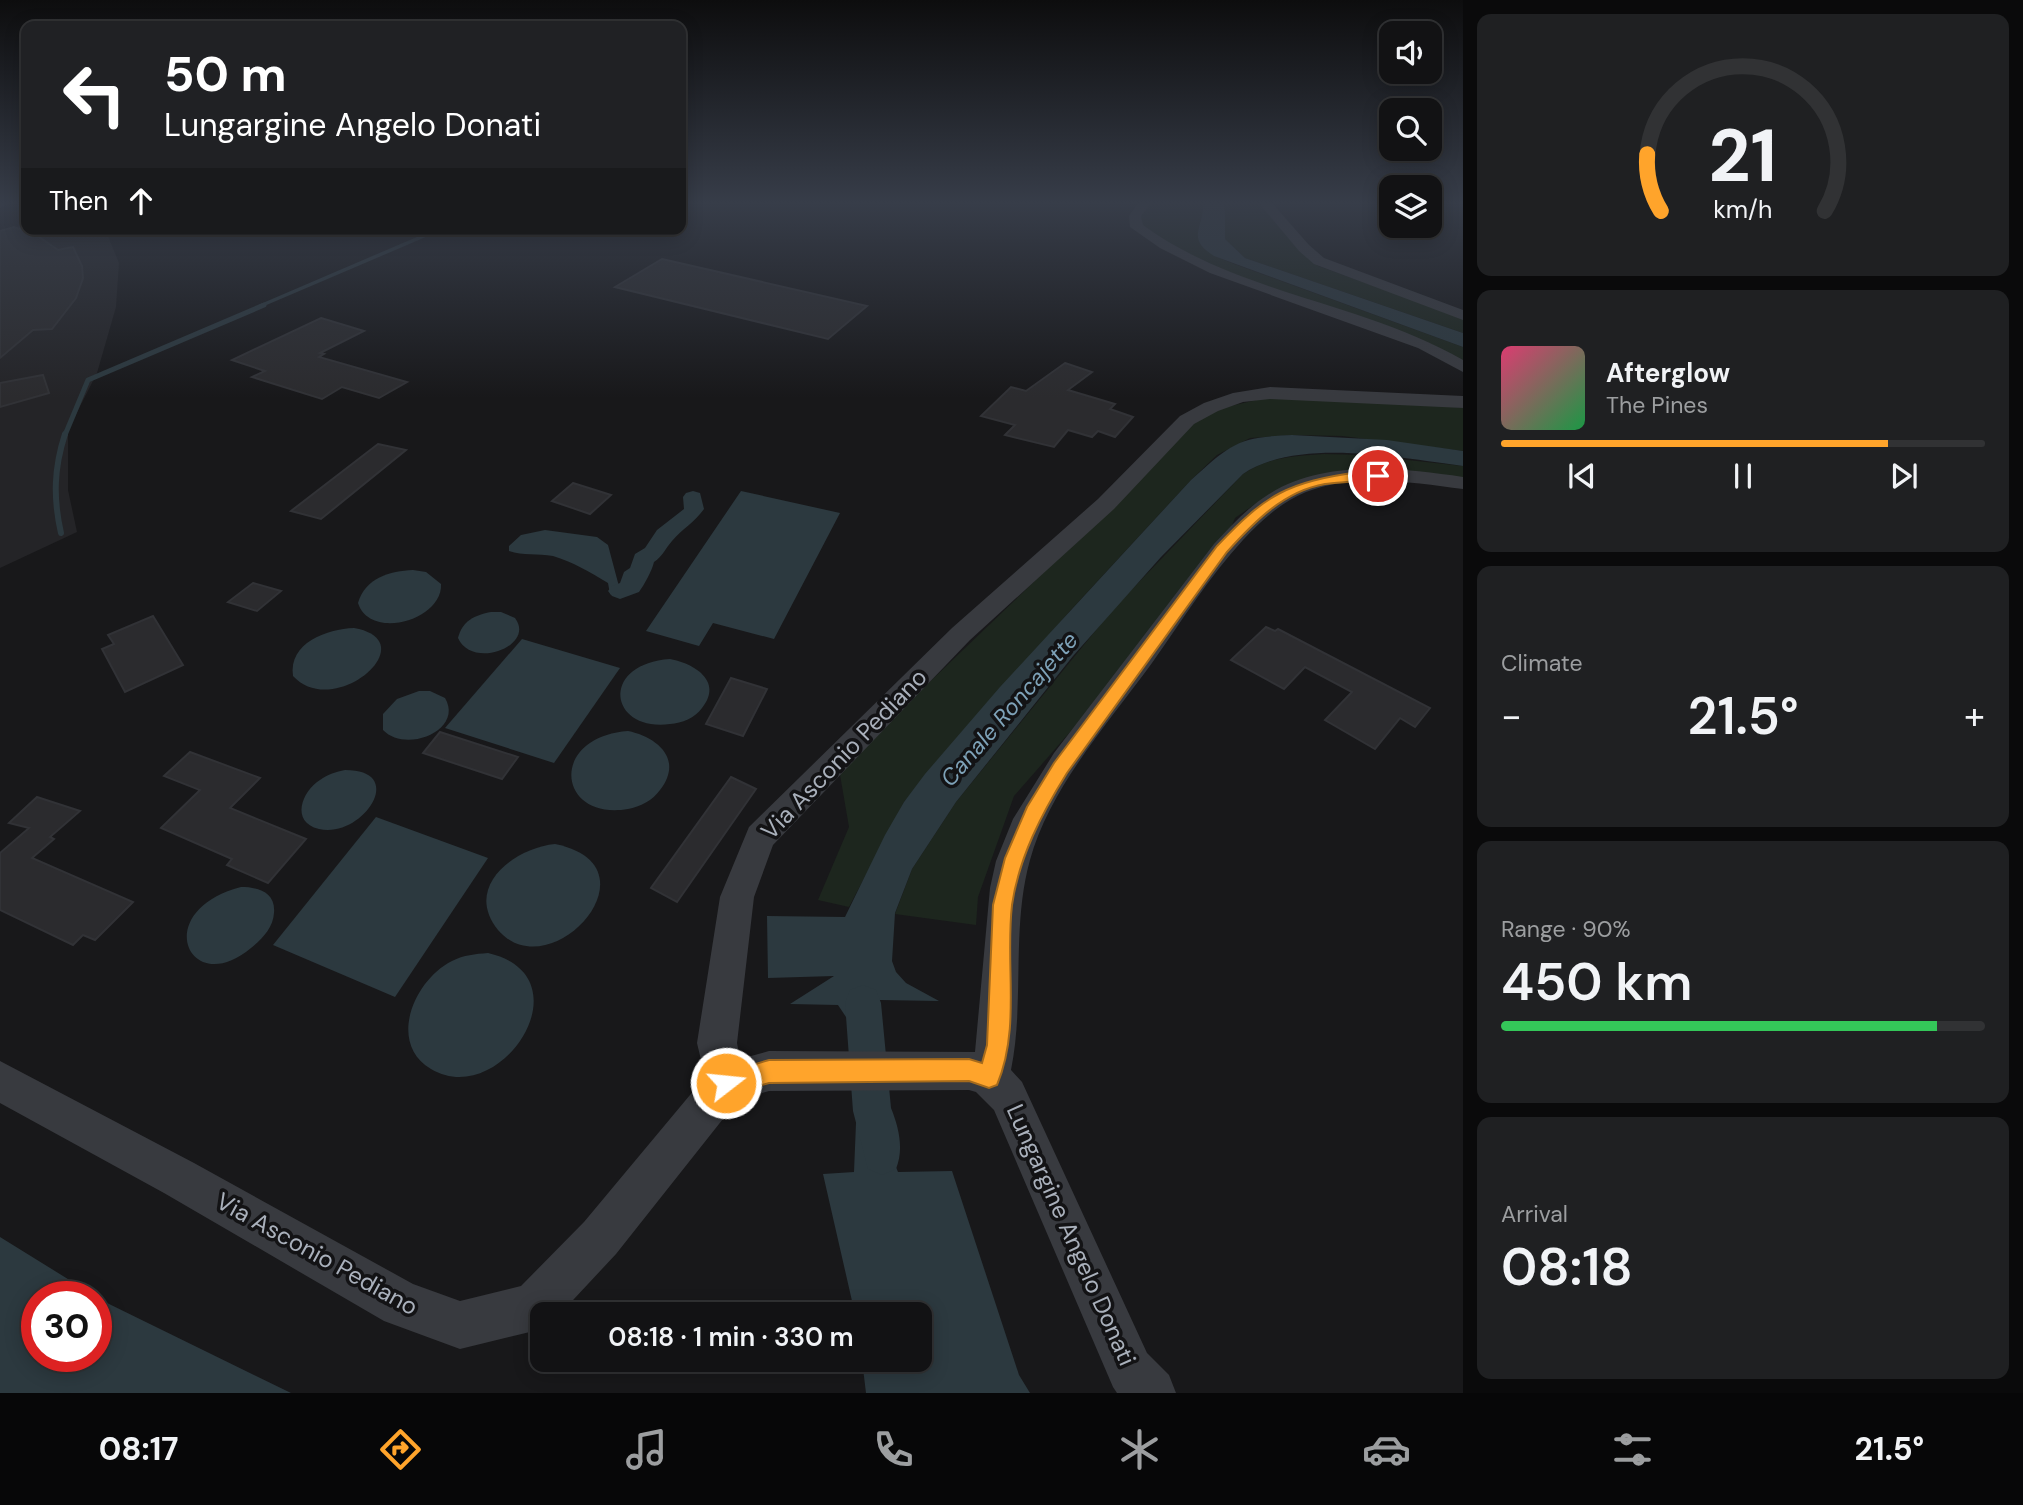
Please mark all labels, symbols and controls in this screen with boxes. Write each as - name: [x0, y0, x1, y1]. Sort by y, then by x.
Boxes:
- map controls: [1379, 21, 1442, 238]
- button: sound: [1379, 21, 1442, 84]
- text: 50 m: [164, 42, 287, 106]
- icon: left: [49, 49, 140, 140]
- button: search: [1379, 98, 1442, 161]
- text: Lungargine Angelo Donati: [164, 104, 541, 146]
- text: 21: [1709, 109, 1777, 204]
- button: layers: [1379, 175, 1442, 238]
- icon: ahead: [122, 182, 160, 220]
- text: Then: [49, 184, 108, 218]
- text: km/h: [1713, 193, 1773, 226]
- text: Afterglow: [1606, 356, 1730, 390]
- text: The Pines: [1606, 390, 1708, 420]
- pin: [1348, 446, 1408, 506]
- icon: arrive: [1359, 457, 1397, 495]
- icon: previous: [1563, 457, 1601, 495]
- icon: pause: [1724, 457, 1762, 495]
- icon: next: [1885, 457, 1923, 495]
- water label: Canale Roncajette: [934, 625, 1084, 793]
- text: Climate: [1501, 648, 1583, 678]
- street label: Via Asconio Pediano: [754, 662, 933, 846]
- text: 21.5°: [1687, 682, 1799, 750]
- text: −: [1501, 691, 1522, 741]
- text: +: [1964, 691, 1985, 741]
- text: Range · 90%: [1501, 914, 1631, 944]
- text: 450 km: [1501, 948, 1692, 1016]
- position arrow: [689, 1046, 763, 1120]
- street label: Lungargine Angelo Donati: [1000, 1099, 1143, 1370]
- street label: Via Asconio Pediano: [211, 1185, 424, 1322]
- text: Arrival: [1501, 1199, 1568, 1229]
- text: 08:18: [1501, 1233, 1633, 1301]
- speed limit sign: 30: [21, 1281, 112, 1372]
- text: 08:18 · 1 min · 330 m: [608, 1320, 854, 1354]
- icon: directions: [376, 1425, 425, 1474]
- icon: music: [622, 1425, 671, 1474]
- icon: phone: [869, 1425, 918, 1474]
- icon: climate: [1115, 1425, 1164, 1474]
- icon: car: [1362, 1425, 1411, 1474]
- icon: filters: [1608, 1425, 1657, 1474]
- text: 08:17: [99, 1428, 178, 1470]
- text: 21.5°: [1855, 1428, 1924, 1470]

